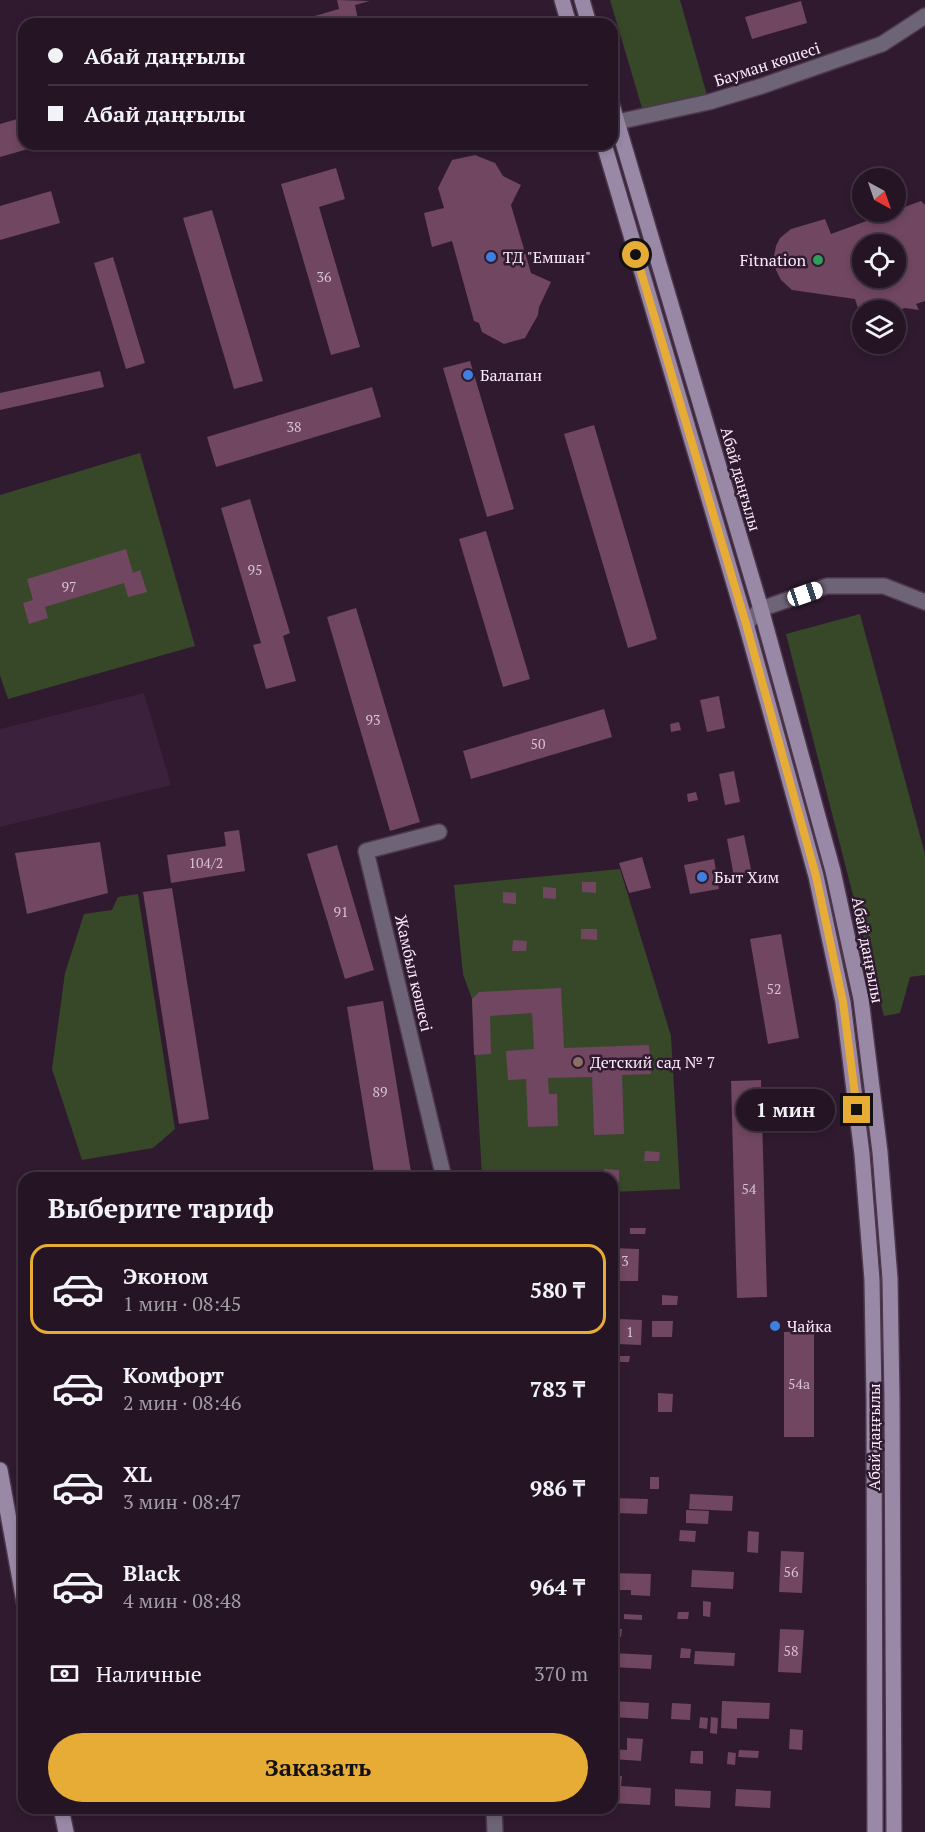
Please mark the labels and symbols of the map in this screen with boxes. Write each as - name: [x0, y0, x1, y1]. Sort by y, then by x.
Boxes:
- street label: Бауман көшесі: [711, 36, 823, 91]
- north arrow: [852, 168, 906, 222]
- route start: [622, 241, 649, 268]
- place label: ТД "Емшан": [503, 246, 591, 268]
- place label: Fitnation: [740, 249, 806, 271]
- marker: ТД "Емшан": [484, 250, 498, 264]
- marker: Fitnation: [811, 253, 825, 267]
- house number: 36: [317, 267, 332, 286]
- place label: Балапан: [480, 364, 542, 386]
- marker: Балапан: [461, 368, 475, 382]
- house number: 38: [287, 417, 301, 436]
- street label: Абай даңғылы: [716, 424, 766, 534]
- house number: 95: [248, 560, 262, 579]
- house number: 97: [62, 577, 76, 596]
- car: [785, 580, 825, 608]
- house number: 93: [366, 710, 380, 729]
- house number: 50: [531, 734, 545, 753]
- house number: 104/2: [189, 853, 223, 872]
- place label: Быт Хим: [714, 866, 780, 888]
- marker: Быт Хим: [695, 870, 709, 884]
- street label: Абай даңғылы: [847, 895, 889, 1005]
- house number: 91: [334, 902, 348, 921]
- street label: Жамбыл көшесі: [390, 913, 438, 1034]
- house number: 52: [767, 979, 781, 998]
- place label: Детский сад № 7: [590, 1051, 715, 1073]
- marker: Детский сад № 7: [571, 1055, 585, 1069]
- house number: 89: [373, 1082, 387, 1101]
- callout: 1 мин: [737, 1089, 836, 1131]
- route end: [843, 1096, 870, 1123]
- house number: 54: [742, 1179, 757, 1198]
- house number: 3: [621, 1251, 629, 1270]
- place label: Чайка: [787, 1315, 832, 1337]
- marker: Чайка: [768, 1319, 782, 1333]
- house number: 1: [626, 1322, 634, 1341]
- house number: 54а: [788, 1374, 810, 1393]
- street label: Абай даңғылы: [863, 1383, 885, 1491]
- house number: 56: [784, 1562, 799, 1581]
- house number: 58: [784, 1641, 798, 1660]

